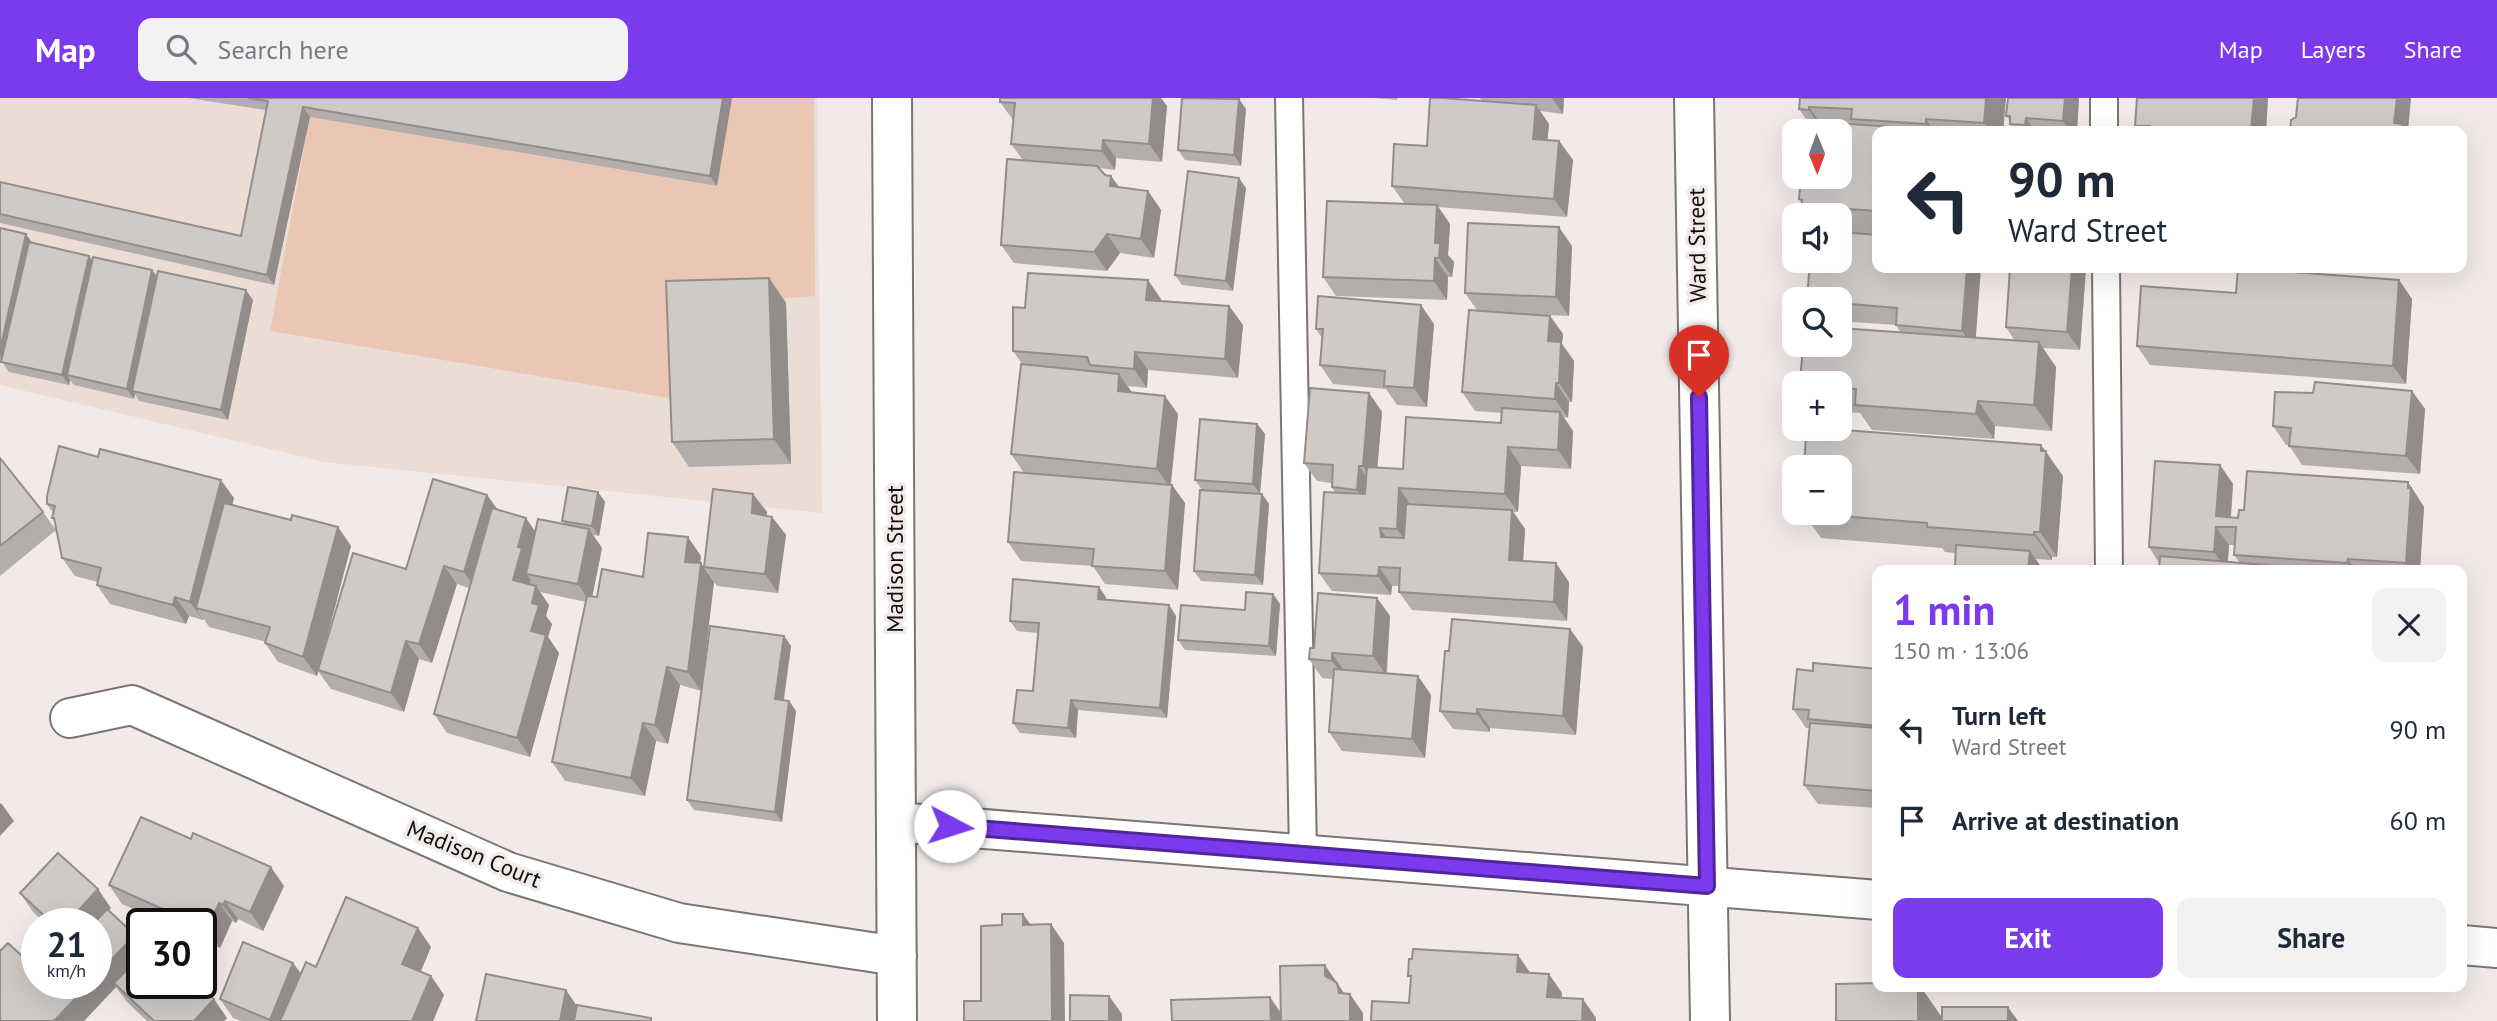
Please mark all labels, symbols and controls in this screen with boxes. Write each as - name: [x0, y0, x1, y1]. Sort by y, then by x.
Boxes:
- search box: [138, 18, 628, 81]
- text: Map: [35, 28, 96, 71]
- icon: search: [162, 30, 200, 68]
- text: Search here: [218, 33, 349, 66]
- text: Map: [2219, 34, 2263, 65]
- text: Layers: [2301, 34, 2366, 65]
- text: Share: [2404, 34, 2462, 65]
- north arrow: [1782, 119, 1852, 189]
- map controls: [1782, 119, 1852, 525]
- text: 90 m: [2008, 147, 2115, 211]
- icon: left: [1893, 154, 1984, 245]
- street label: Ward Street: [1681, 187, 1712, 303]
- button: sound: [1782, 203, 1852, 273]
- text: Ward Street: [2008, 209, 2167, 251]
- button: search: [1782, 287, 1852, 357]
- pin: [1669, 325, 1729, 397]
- icon: arrive: [1680, 336, 1718, 374]
- button: +: [1782, 371, 1852, 441]
- button: −: [1782, 455, 1852, 525]
- street label: Madison Street: [880, 485, 909, 633]
- text: 1 min: [1893, 582, 1995, 637]
- button: close: [2372, 588, 2446, 662]
- text: 150 m · 13:06: [1893, 636, 2029, 665]
- text: Turn left: [1952, 699, 2046, 732]
- icon: left: [1893, 711, 1931, 749]
- text: 90 m: [2390, 713, 2446, 746]
- text: Ward Street: [1952, 732, 2067, 761]
- position arrow: [913, 789, 987, 863]
- icon: arrive: [1893, 802, 1931, 840]
- text: Arrive at destination: [1952, 804, 2179, 837]
- text: 60 m: [2390, 804, 2446, 837]
- street label: Madison Court: [403, 813, 546, 894]
- button: Exit: [1893, 898, 2163, 978]
- button: Share: [2177, 898, 2446, 978]
- speed limit sign: 30: [126, 908, 217, 999]
- text: 21: [47, 921, 86, 967]
- text: km/h: [47, 959, 86, 982]

